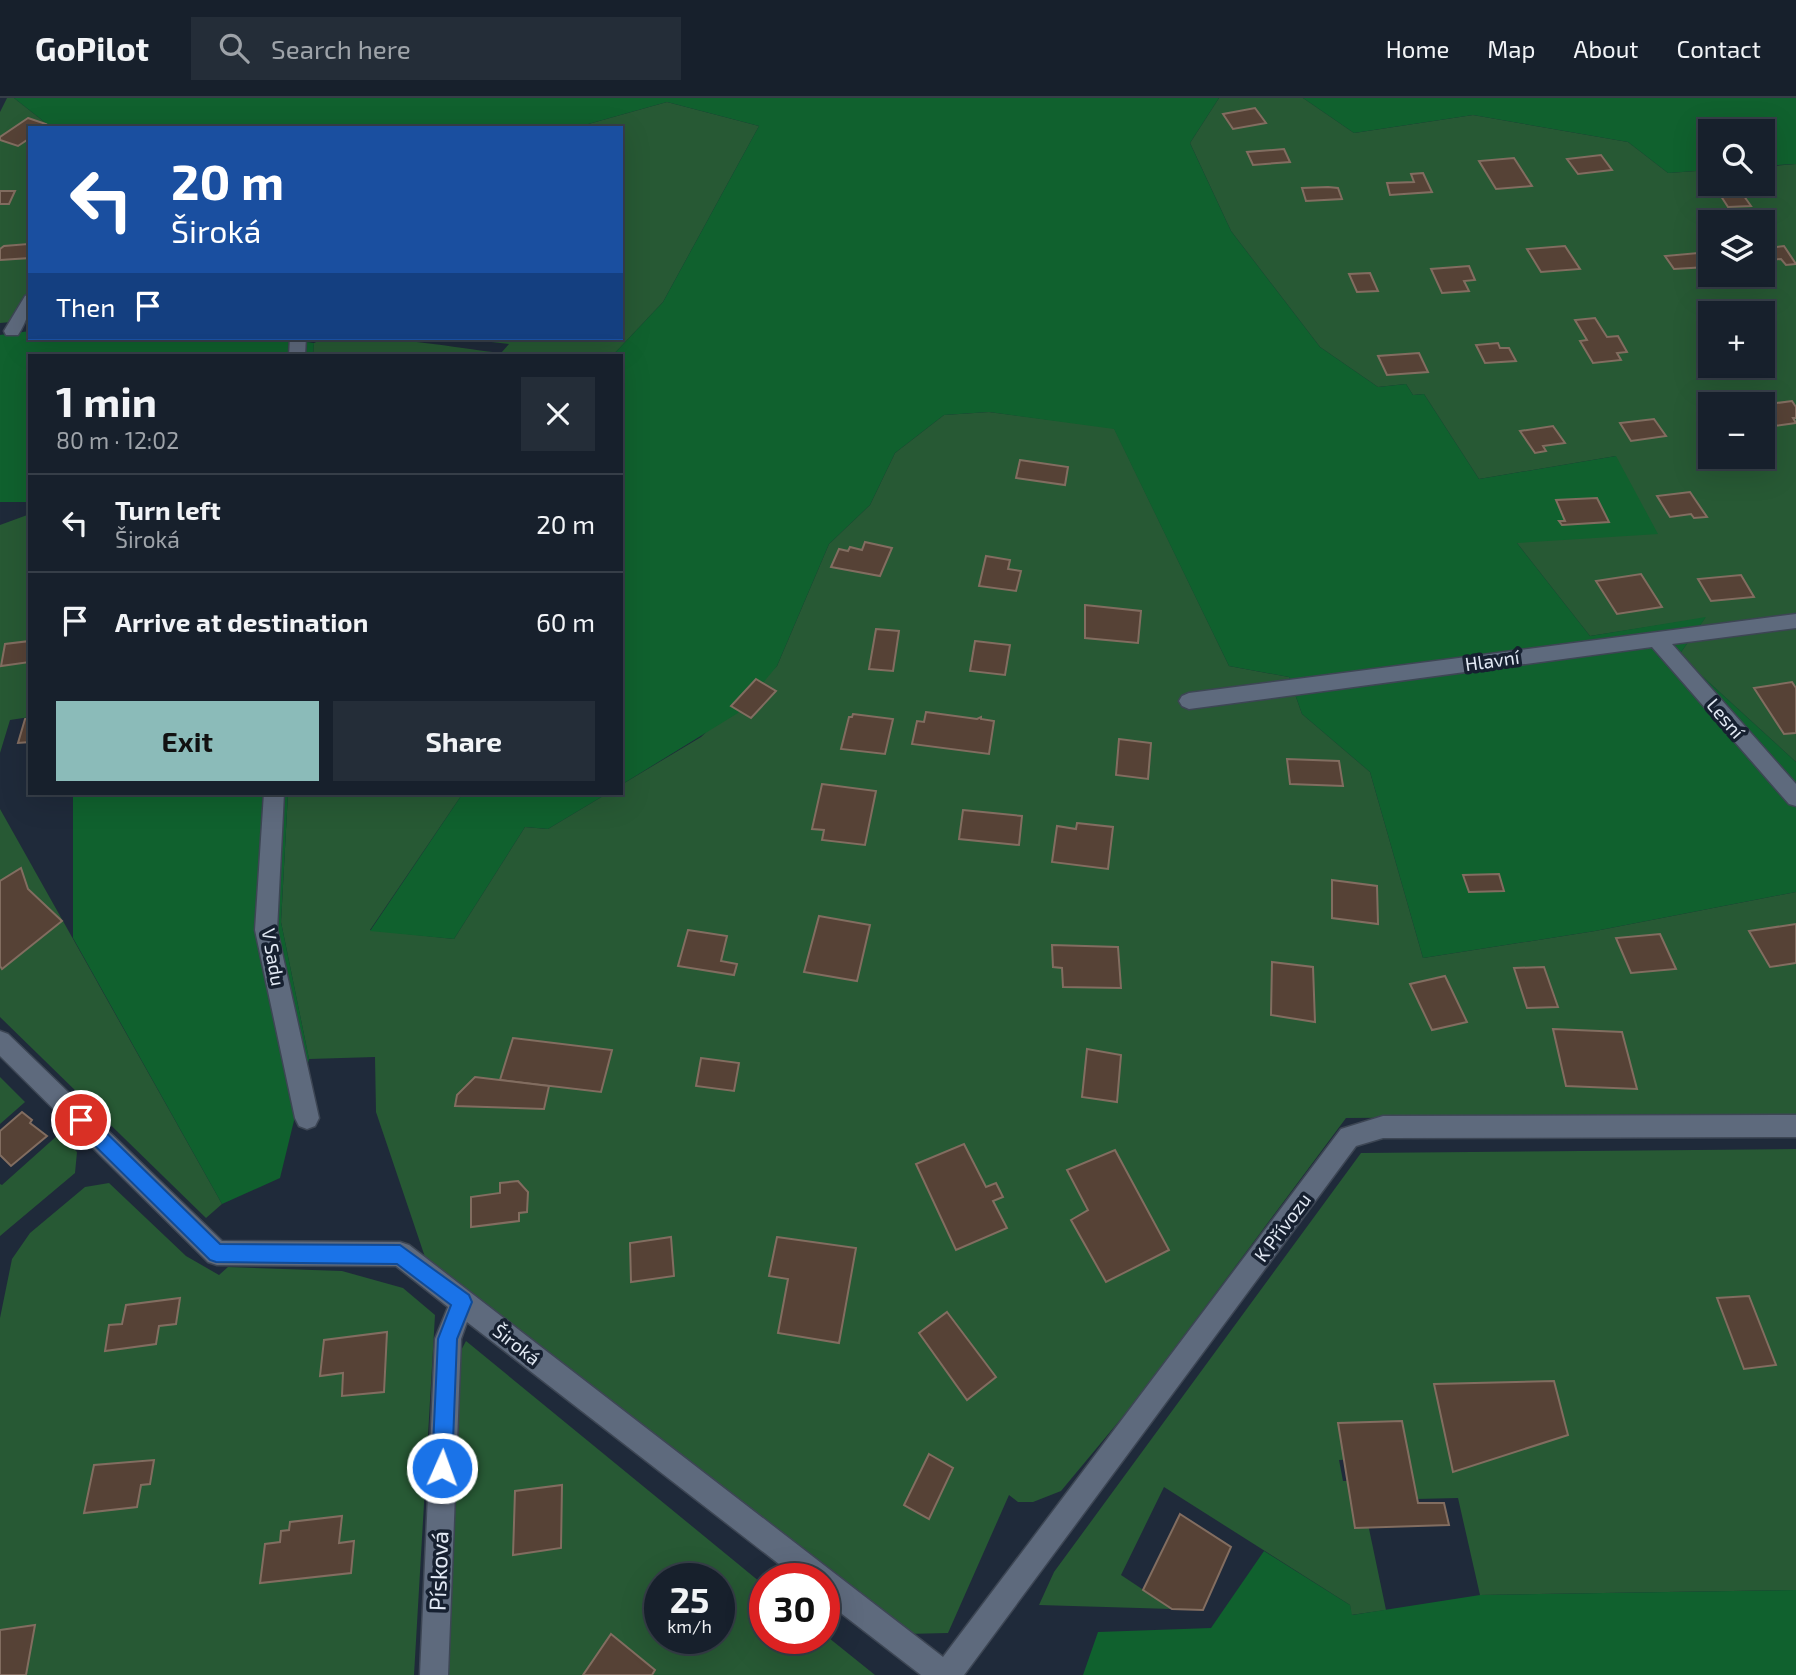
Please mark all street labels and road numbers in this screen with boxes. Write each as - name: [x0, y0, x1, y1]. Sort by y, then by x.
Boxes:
- street label: Hlavní: [1463, 645, 1522, 675]
- street label: Lesní: [1702, 693, 1750, 744]
- street label: V Sadu: [258, 926, 290, 988]
- street label: K Přívozu: [1249, 1188, 1315, 1266]
- street label: Široká: [489, 1318, 545, 1370]
- street label: Písková: [423, 1531, 453, 1611]

